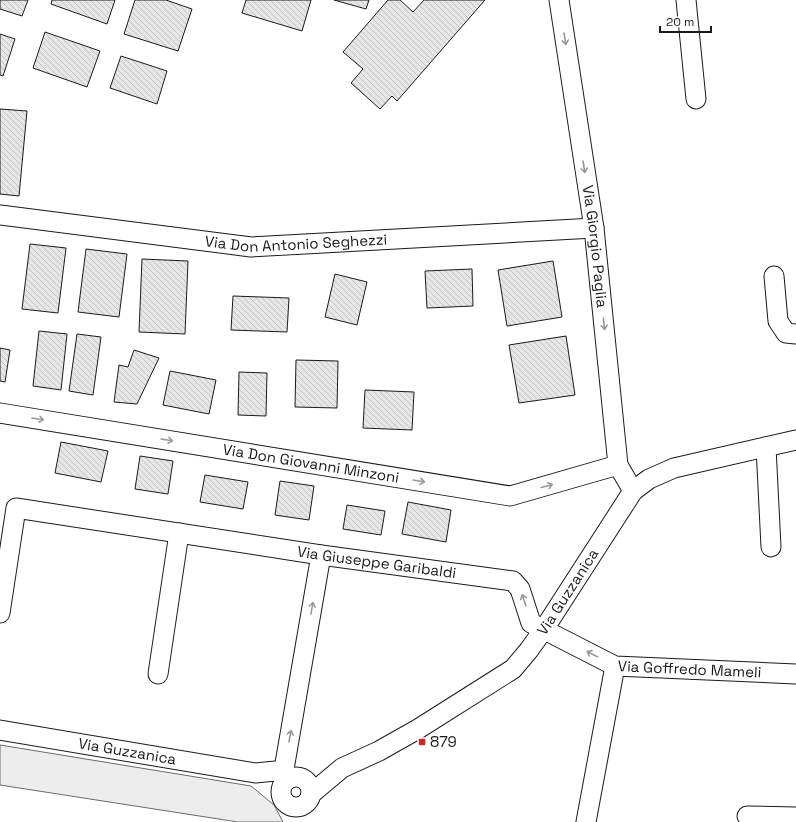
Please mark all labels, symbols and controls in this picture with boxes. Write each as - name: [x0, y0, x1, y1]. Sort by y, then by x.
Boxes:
- scale bar: [660, 8, 711, 34]
- text: 20 m: [666, 14, 694, 30]
- one-way arrow: [561, 32, 569, 45]
- one-way arrow: [580, 160, 588, 173]
- street label: Via Giorgio Paglia: [579, 184, 612, 309]
- street label: Via Don Antonio Seghezzi: [204, 229, 388, 256]
- one-way arrow: [600, 317, 607, 330]
- one-way arrow: [32, 416, 45, 424]
- one-way arrow: [160, 436, 173, 444]
- street label: Via Don Giovanni Minzoni: [221, 439, 401, 487]
- one-way arrow: [413, 478, 426, 486]
- one-way arrow: [540, 482, 553, 489]
- street label: Via Giuseppe Garibaldi: [296, 541, 457, 582]
- street label: Via Guzzanica: [533, 545, 603, 639]
- one-way arrow: [519, 594, 527, 606]
- one-way arrow: [308, 602, 316, 615]
- one-way arrow: [586, 650, 598, 658]
- street label: Via Goffredo Mameli: [617, 656, 762, 681]
- one-way arrow: [286, 730, 294, 743]
- place label: 879: [430, 732, 457, 751]
- street label: Via Guzzanica: [77, 733, 178, 769]
- marker: 879: [417, 737, 427, 747]

